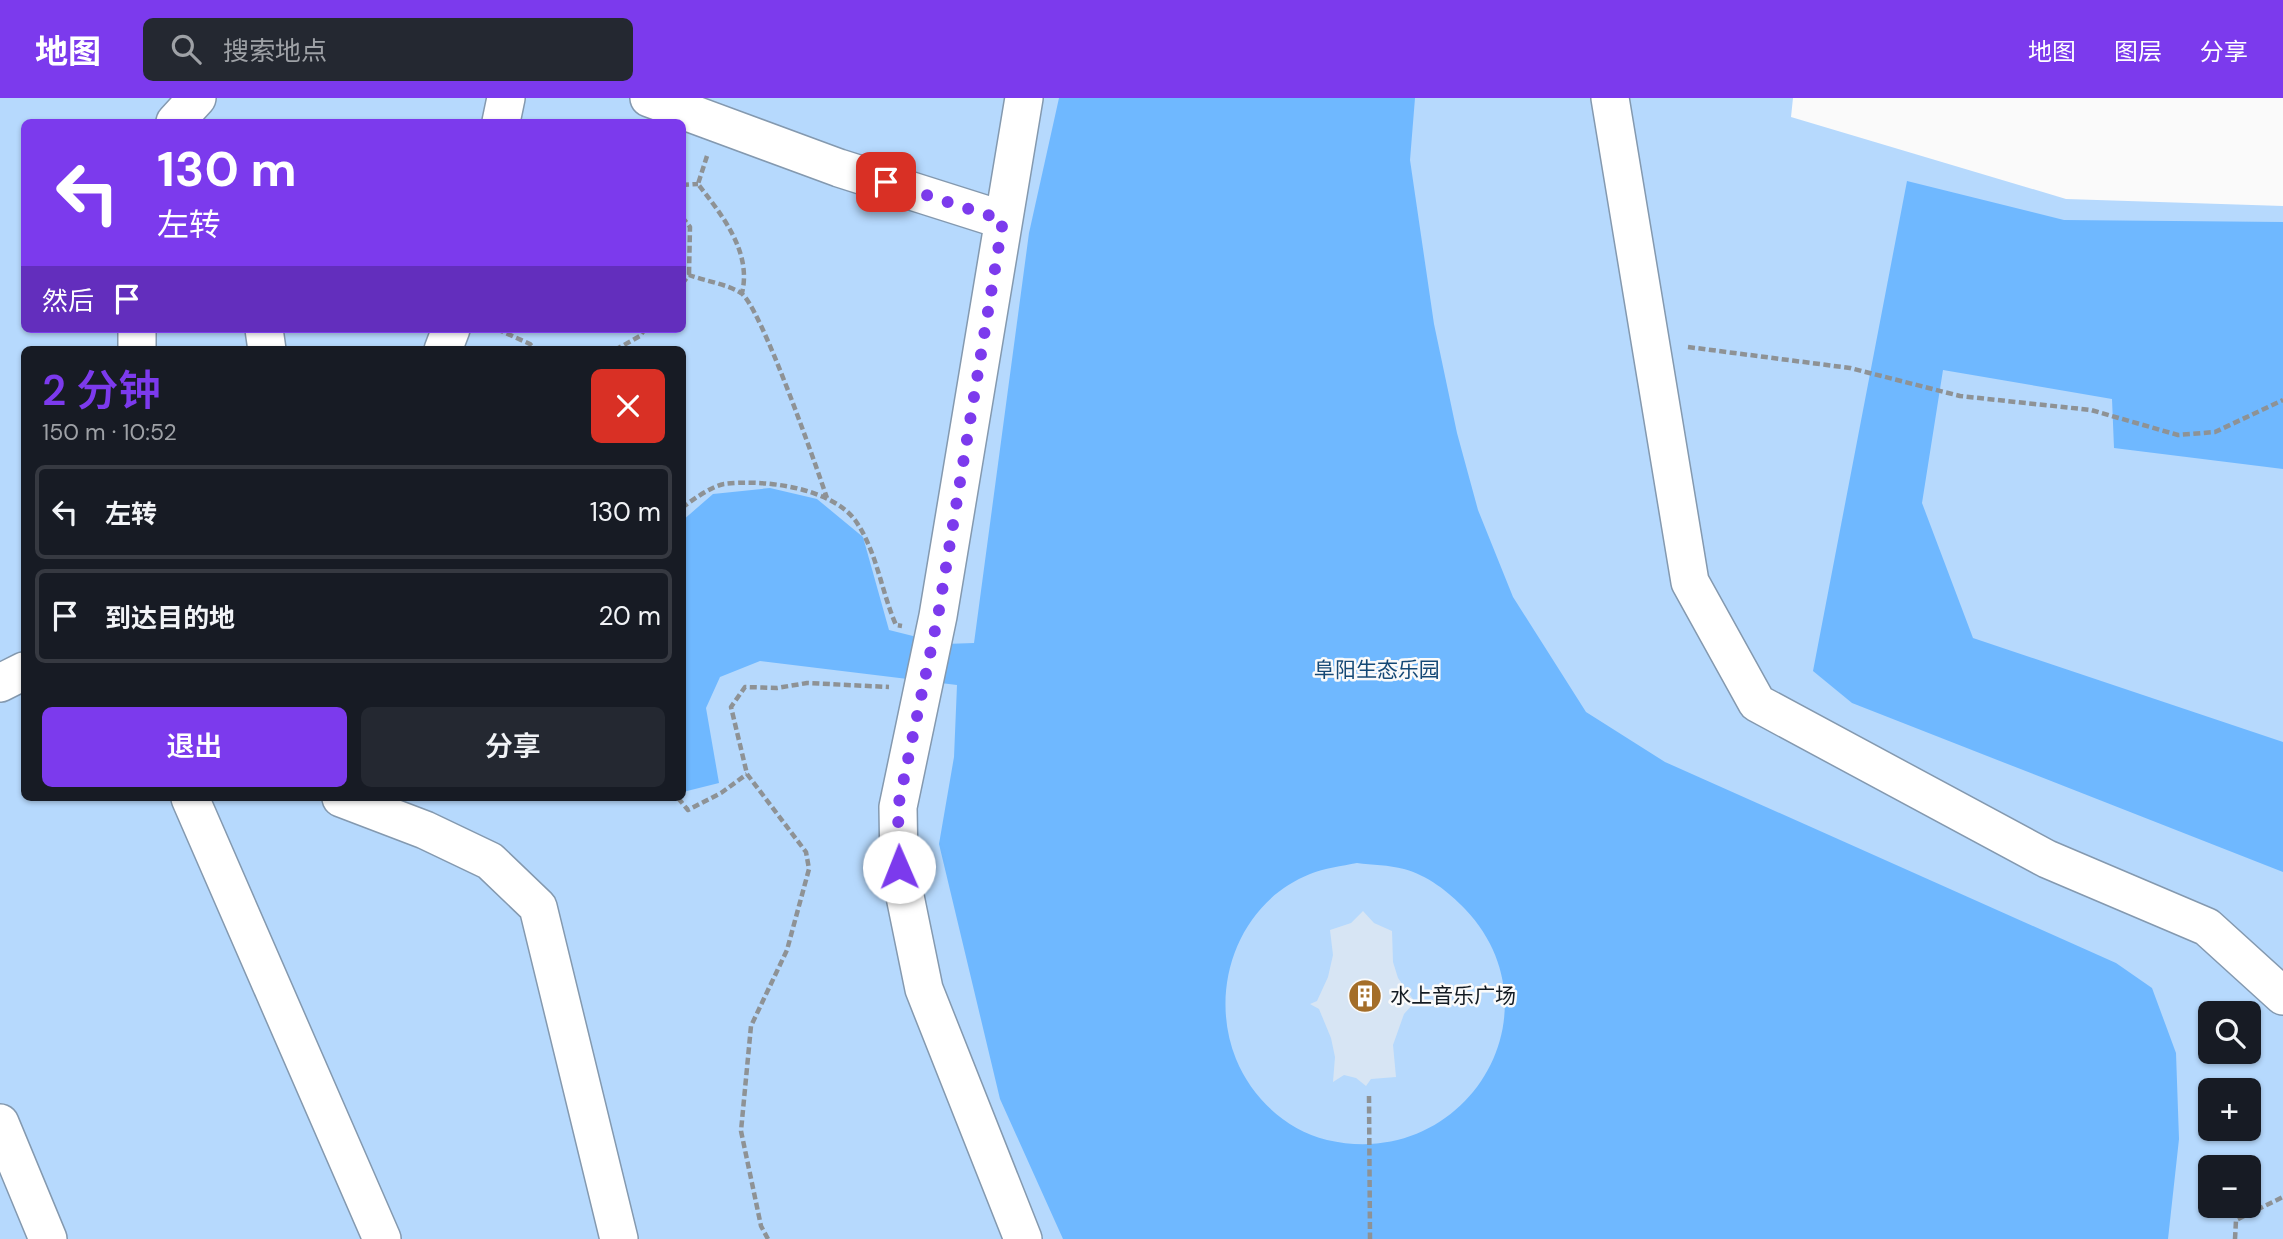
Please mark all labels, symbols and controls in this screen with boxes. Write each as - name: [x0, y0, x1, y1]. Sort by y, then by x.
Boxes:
- search box: [143, 18, 633, 81]
- text: 地图: [35, 30, 101, 73]
- icon: search: [167, 30, 205, 68]
- text: 搜索地点: [223, 34, 327, 68]
- text: 地图: [2028, 36, 2076, 67]
- text: 图层: [2114, 36, 2162, 67]
- text: 分享: [2200, 36, 2248, 67]
- text: 130 m: [157, 137, 297, 201]
- icon: left: [42, 147, 133, 238]
- pin: [856, 152, 916, 212]
- icon: arrive: [867, 163, 905, 201]
- text: 左转: [157, 204, 221, 246]
- icon: arrive: [108, 280, 146, 318]
- text: 然后: [42, 284, 94, 318]
- text: 2 分钟: [42, 363, 160, 418]
- button: close: [591, 369, 665, 443]
- text: 150 m · 10:52: [42, 417, 177, 447]
- icon: left: [46, 493, 84, 531]
- text: 130 m: [590, 495, 661, 529]
- text: 左转: [105, 497, 157, 531]
- icon: arrive: [46, 597, 84, 635]
- text: 20 m: [598, 599, 661, 633]
- text: 到达目的地: [105, 601, 235, 635]
- park label: 阜阳生态乐园: [1314, 656, 1440, 684]
- button: 退出: [42, 707, 347, 787]
- button: 分享: [361, 707, 665, 787]
- position arrow: [862, 830, 936, 904]
- building icon: 水上音乐广场: [1346, 977, 1384, 1015]
- place label: 水上音乐广场: [1390, 982, 1516, 1010]
- map controls: [2198, 1001, 2261, 1218]
- button: search: [2198, 1001, 2261, 1064]
- button: +: [2198, 1078, 2261, 1141]
- button: −: [2198, 1155, 2261, 1218]

